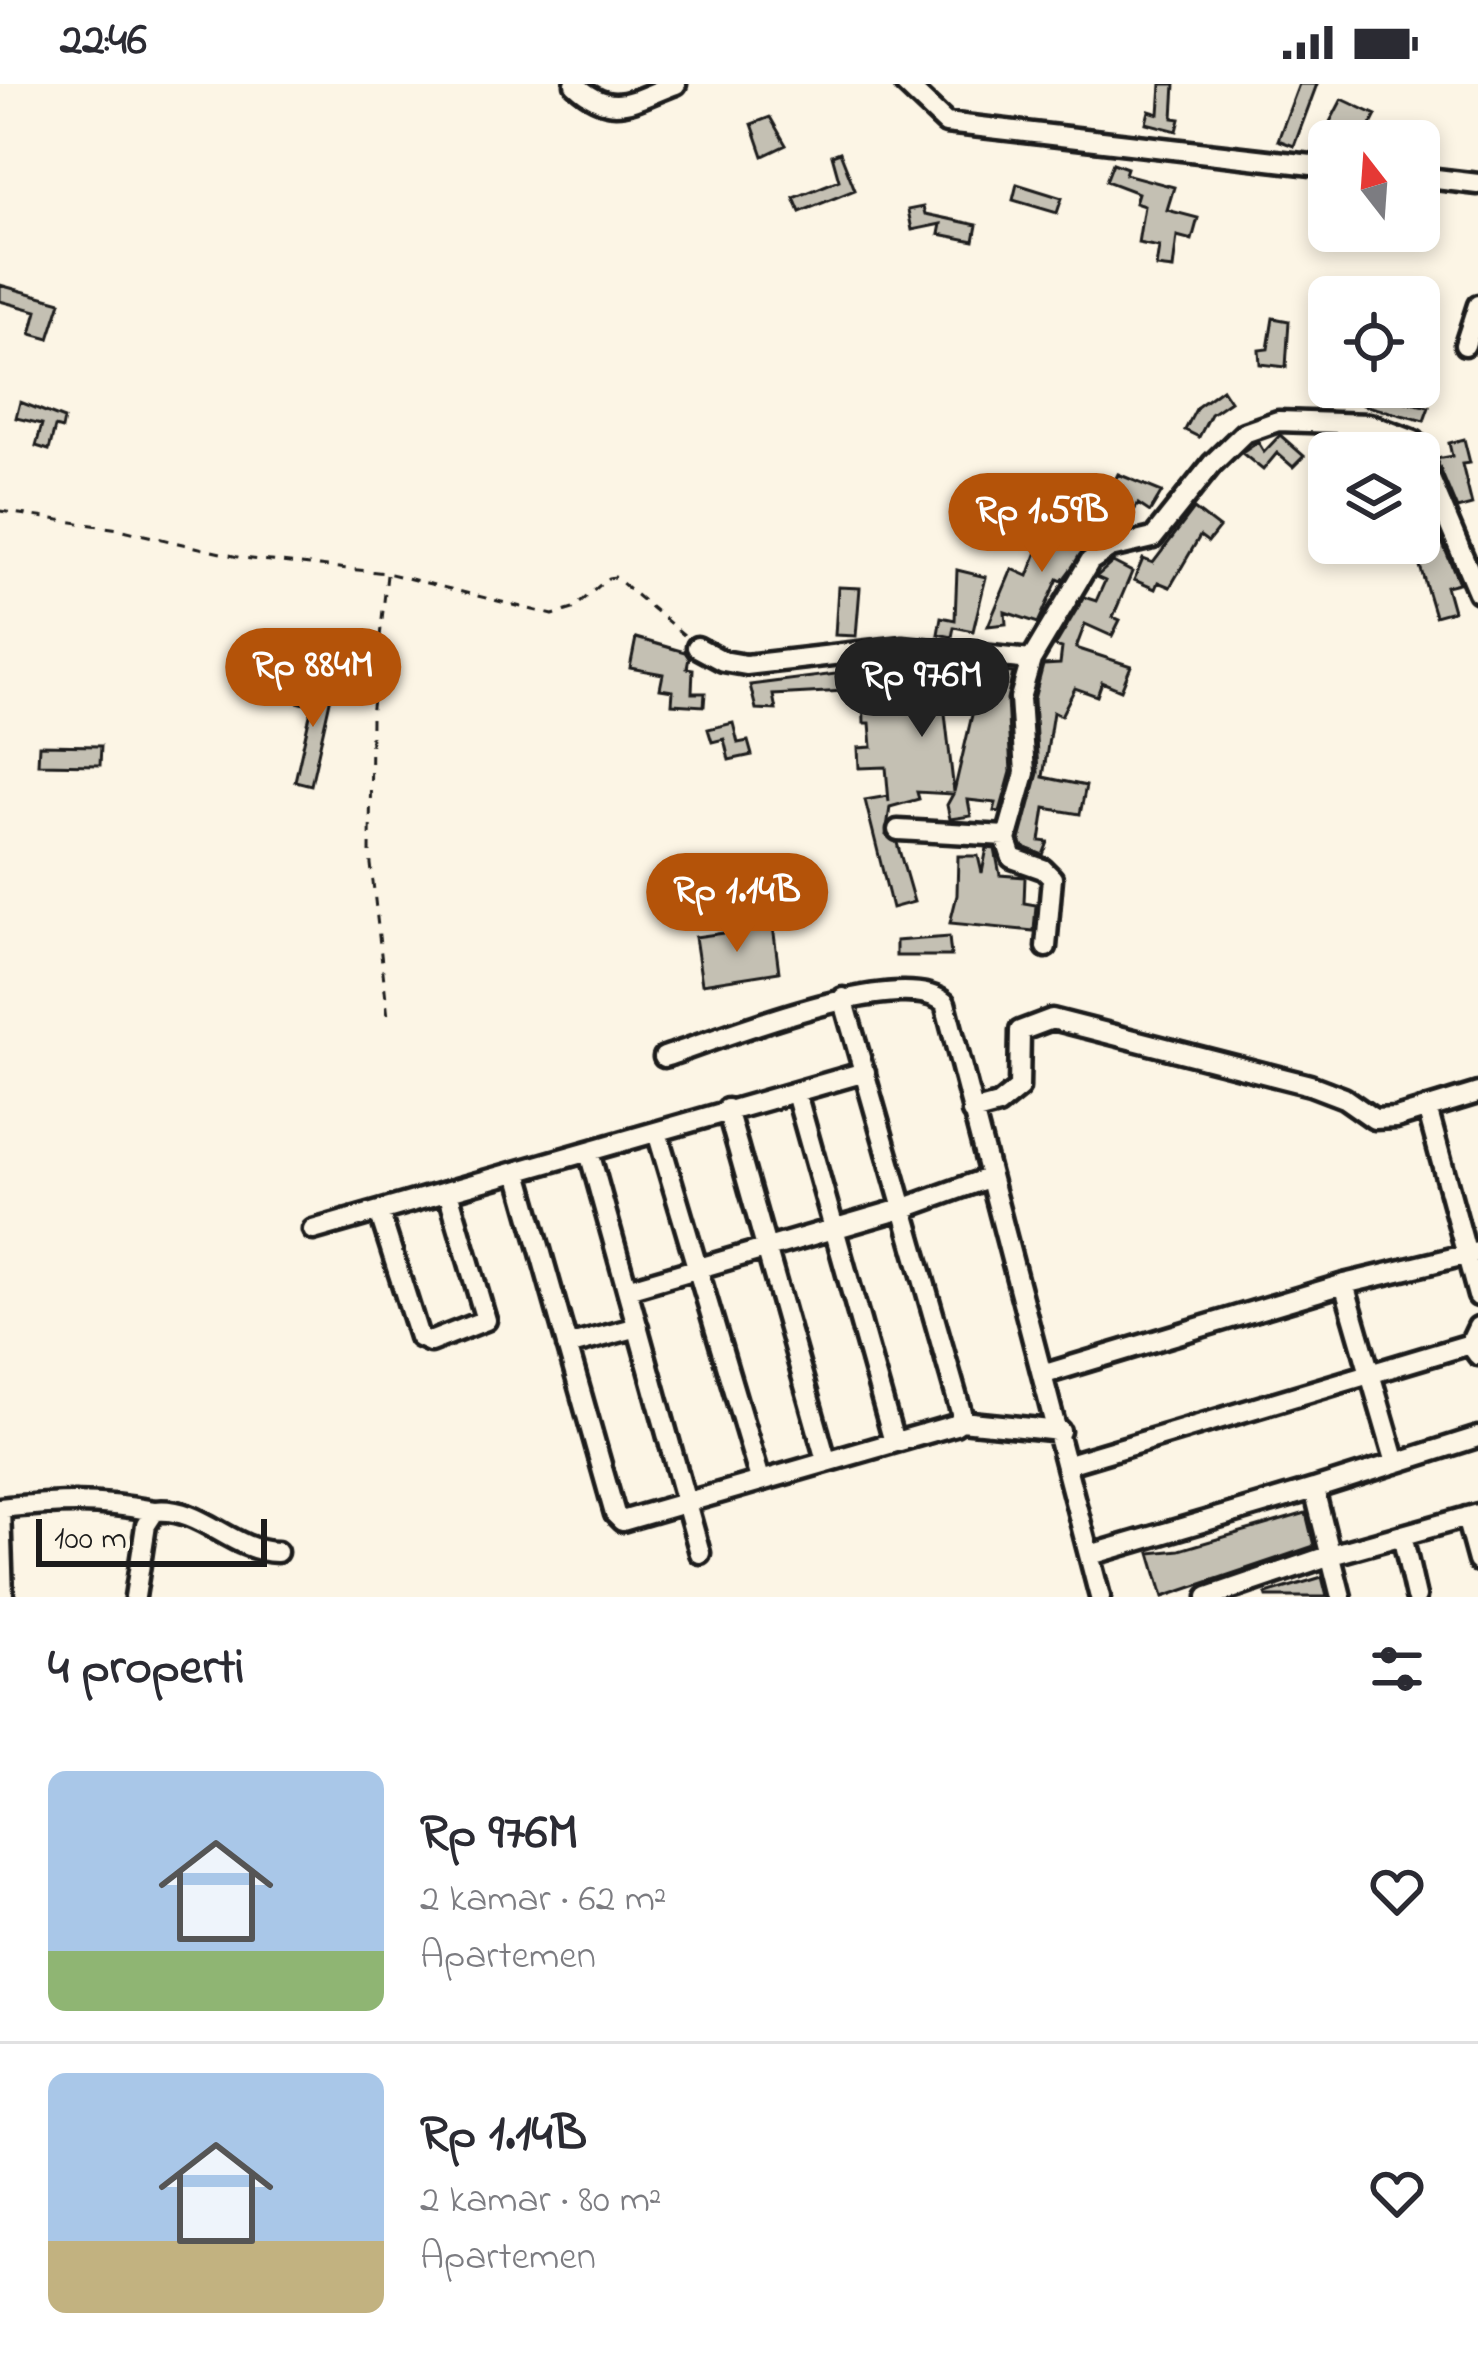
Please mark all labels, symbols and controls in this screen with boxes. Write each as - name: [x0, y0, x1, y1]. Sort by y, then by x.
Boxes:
- text: 22:46: [60, 9, 147, 75]
- north arrow: [1308, 120, 1440, 252]
- map controls: [1308, 120, 1440, 564]
- button: locate: [1308, 276, 1440, 408]
- button: layers: [1308, 432, 1440, 564]
- pin: Rp 1.59B: [918, 473, 1166, 575]
- text: Rp 1.59B: [975, 483, 1109, 540]
- pin: Rp 884M: [202, 628, 424, 730]
- text: Rp 884M: [252, 638, 374, 695]
- pin: Rp 976M: [811, 638, 1033, 740]
- text: Rp 976M: [861, 648, 983, 705]
- pin: Rp 1.14B: [613, 853, 861, 955]
- text: Rp 1.14B: [673, 863, 801, 920]
- scale bar: [36, 1513, 267, 1566]
- text: 100 m: [54, 1516, 127, 1564]
- text: 4 properti: [48, 1632, 245, 1707]
- icon: filters: [1364, 1636, 1430, 1702]
- text: Rp 976M: [420, 1797, 578, 1872]
- icon: home: [144, 1819, 288, 1963]
- icon: heart: [1364, 1858, 1430, 1924]
- text: 2 kamar · 62 m²: [420, 1872, 667, 1929]
- text: Apartemen: [420, 1929, 596, 1986]
- text: Rp 1.14B: [420, 2098, 587, 2173]
- icon: home: [144, 2121, 288, 2265]
- icon: heart: [1364, 2160, 1430, 2226]
- text: 2 kamar · 80 m²: [420, 2173, 662, 2230]
- text: Apartemen: [420, 2230, 596, 2287]

